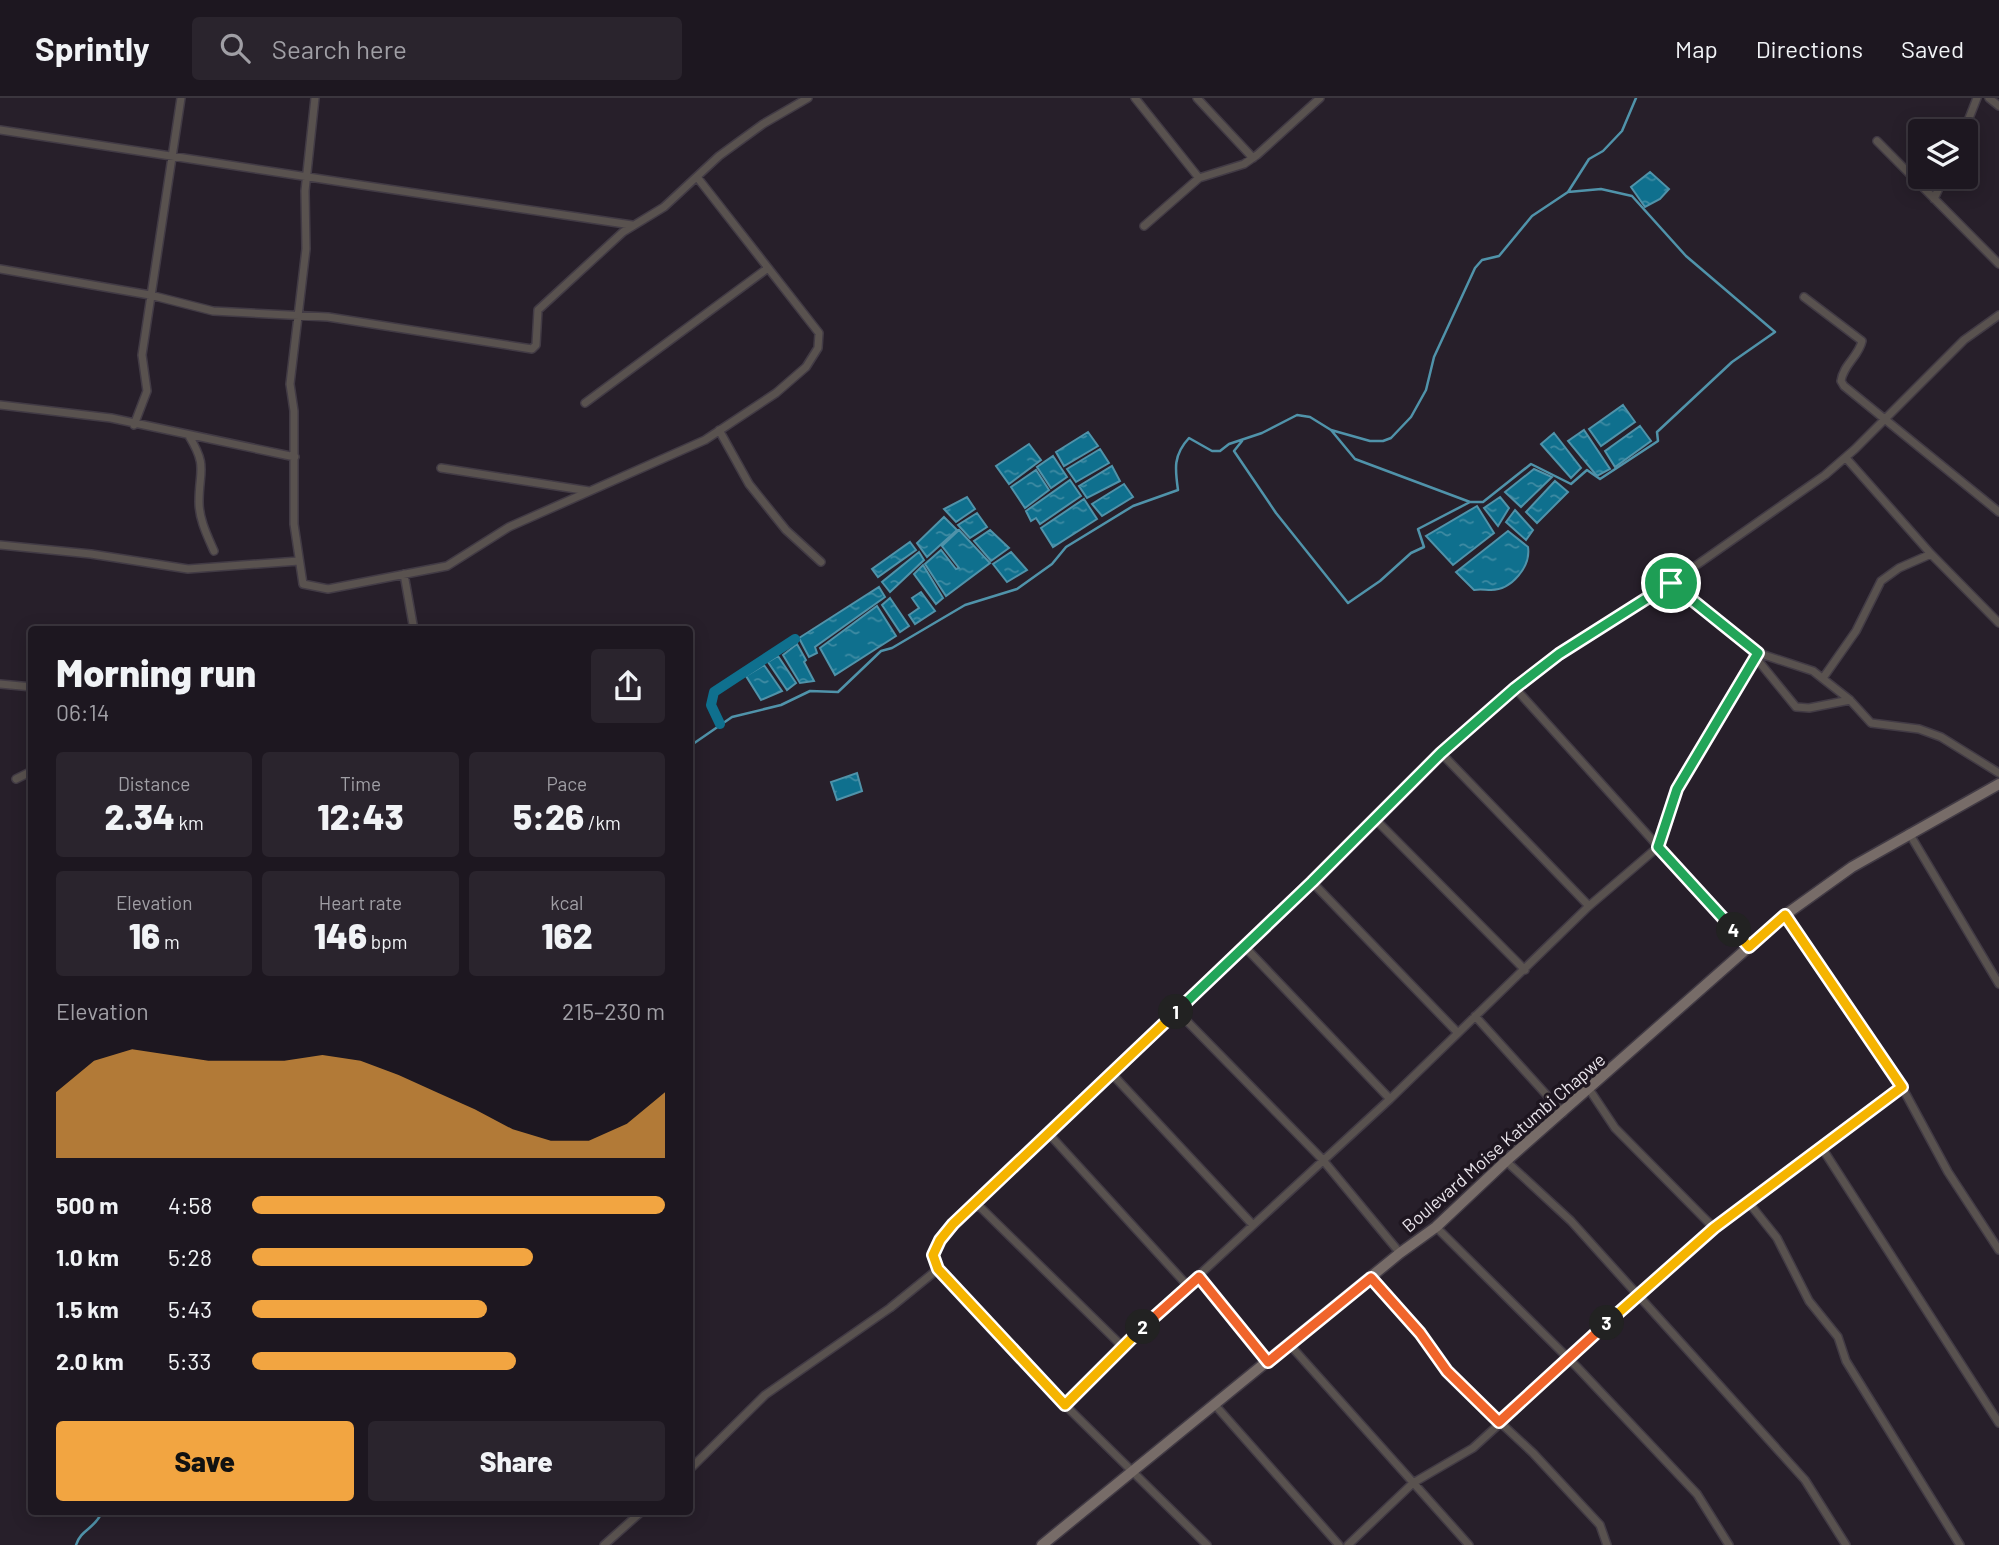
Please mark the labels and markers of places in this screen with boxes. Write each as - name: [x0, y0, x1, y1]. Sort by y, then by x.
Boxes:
- pin: [1641, 553, 1701, 613]
- pin: 4: [1716, 912, 1752, 948]
- pin: 1: [1158, 995, 1194, 1030]
- pin: 3: [1590, 1306, 1624, 1340]
- pin: 2: [1126, 1310, 1160, 1344]

